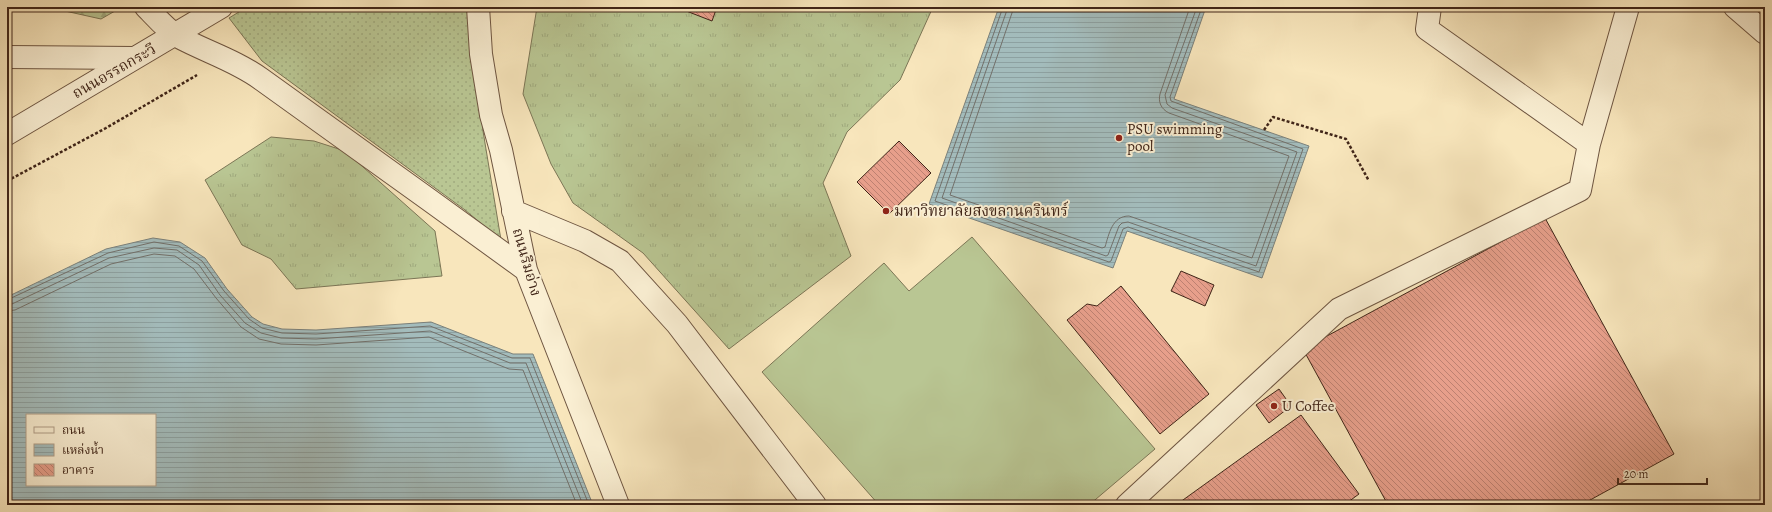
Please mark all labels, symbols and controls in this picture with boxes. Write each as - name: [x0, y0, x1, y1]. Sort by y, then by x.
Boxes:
- street label: ถนนอรรถกระวี: [69, 39, 159, 103]
- place label: PSU swimming pool: [1127, 119, 1223, 156]
- marker: PSU swimming pool: [1114, 133, 1124, 143]
- place label: มหาวิทยาลัยสงขลานครินทร์: [894, 201, 1069, 221]
- marker: มหาวิทยาลัยสงขลานครินทร์: [881, 206, 891, 216]
- street label: ถนนริมอ่าง: [508, 226, 546, 298]
- place label: U Coffee: [1282, 396, 1335, 416]
- marker: U Coffee: [1269, 401, 1279, 411]
- legend: [26, 414, 156, 486]
- text: ถนน: [62, 422, 85, 438]
- text: แหล่งน้ำ: [62, 441, 104, 458]
- scale bar: [1618, 460, 1707, 486]
- text: อาคาร: [62, 462, 94, 478]
- text: 20 m: [1624, 466, 1648, 482]

